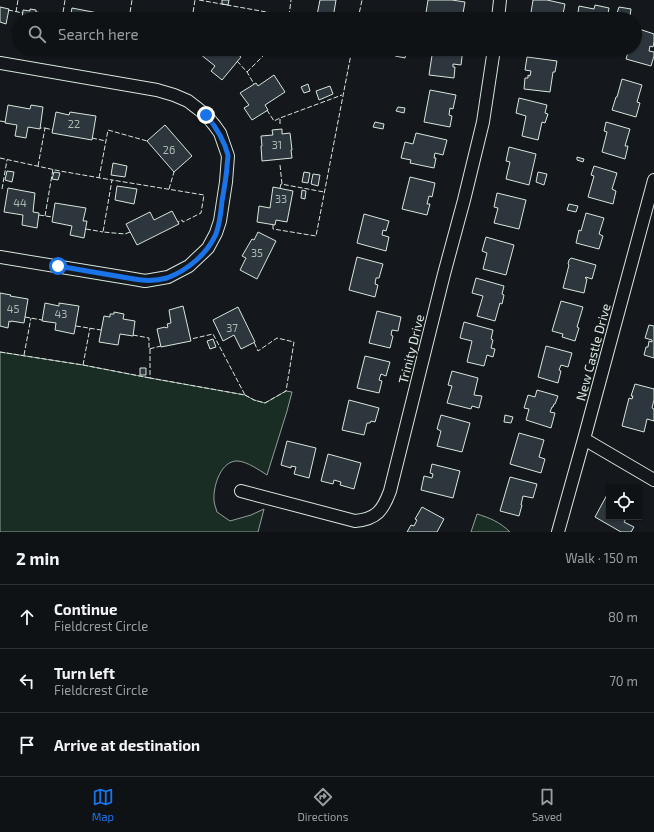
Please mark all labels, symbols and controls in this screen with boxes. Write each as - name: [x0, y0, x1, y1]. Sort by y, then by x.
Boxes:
- search box: [12, 12, 642, 56]
- icon: search: [26, 23, 48, 45]
- text: Search here: [58, 25, 139, 43]
- route end: [197, 106, 215, 124]
- house number: 22: [68, 117, 80, 130]
- house number: 31: [272, 138, 282, 151]
- house number: 26: [163, 143, 175, 156]
- house number: 33: [275, 192, 287, 205]
- house number: 44: [13, 196, 27, 209]
- house number: 35: [251, 246, 263, 259]
- route start: [49, 257, 67, 275]
- house number: 45: [7, 302, 19, 315]
- street label: New Castle Drive: [572, 302, 614, 402]
- house number: 43: [55, 307, 67, 320]
- street label: Trinity Drive: [395, 313, 427, 385]
- house number: 37: [226, 321, 238, 334]
- map controls: [606, 484, 642, 520]
- button: locate: [606, 484, 642, 520]
- text: 2 min: [16, 548, 59, 568]
- text: Walk · 150 m: [565, 550, 638, 566]
- text: Continue: [54, 600, 117, 618]
- icon: ahead: [16, 606, 38, 628]
- text: 80 m: [608, 609, 638, 625]
- text: Fieldcrest Circle: [54, 618, 148, 634]
- text: Turn left: [54, 664, 115, 682]
- icon: left: [16, 670, 38, 692]
- text: 70 m: [609, 673, 638, 689]
- text: Fieldcrest Circle: [54, 682, 148, 698]
- icon: arrive: [16, 734, 38, 756]
- text: Arrive at destination: [54, 736, 200, 754]
- tab: Map: [92, 786, 114, 823]
- tab: Directions: [298, 786, 348, 823]
- tab: Saved: [532, 786, 562, 823]

